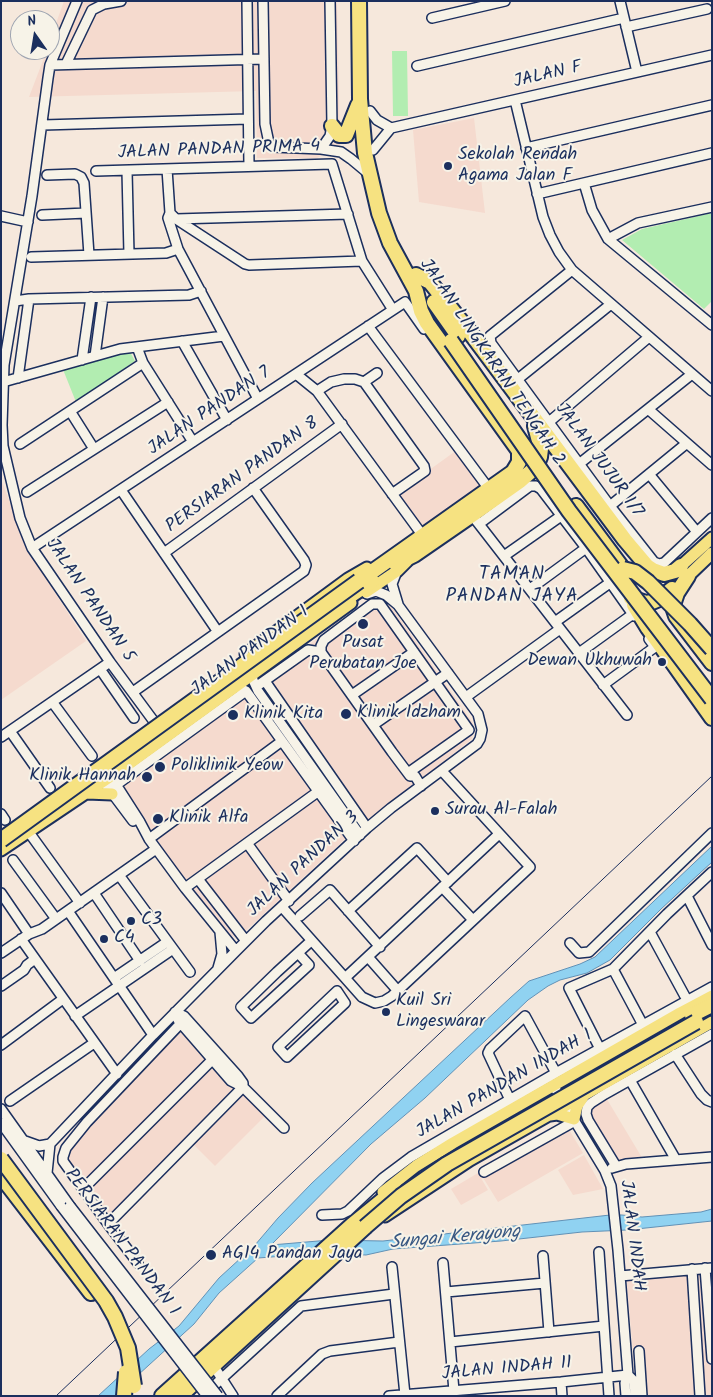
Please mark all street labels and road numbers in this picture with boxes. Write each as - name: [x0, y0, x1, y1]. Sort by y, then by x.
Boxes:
- street label: JALAN F: [512, 58, 584, 94]
- street label: JALAN PANDAN PRIMA 4: [117, 137, 321, 165]
- street label: JALAN LINGKARAN TENGAH 2: [414, 256, 568, 470]
- street label: JALAN PANDAN 7: [145, 363, 275, 461]
- street label: JALAN JUJUR 1/7: [549, 400, 647, 522]
- street label: PERSIARAN PANDAN 8: [162, 413, 324, 539]
- street label: JALAN PANDAN 5: [40, 535, 138, 667]
- street label: JALAN PANDAN 1: [188, 602, 314, 702]
- street label: JALAN PANDAN 3: [244, 808, 364, 922]
- street label: JALAN PANDAN INDAH 1: [413, 1026, 597, 1144]
- street label: PERSIARAN PANDAN 1: [59, 1165, 183, 1321]
- street label: JALAN INDAH: [613, 1179, 649, 1293]
- street label: JALAN INDAH 11: [441, 1354, 573, 1386]

